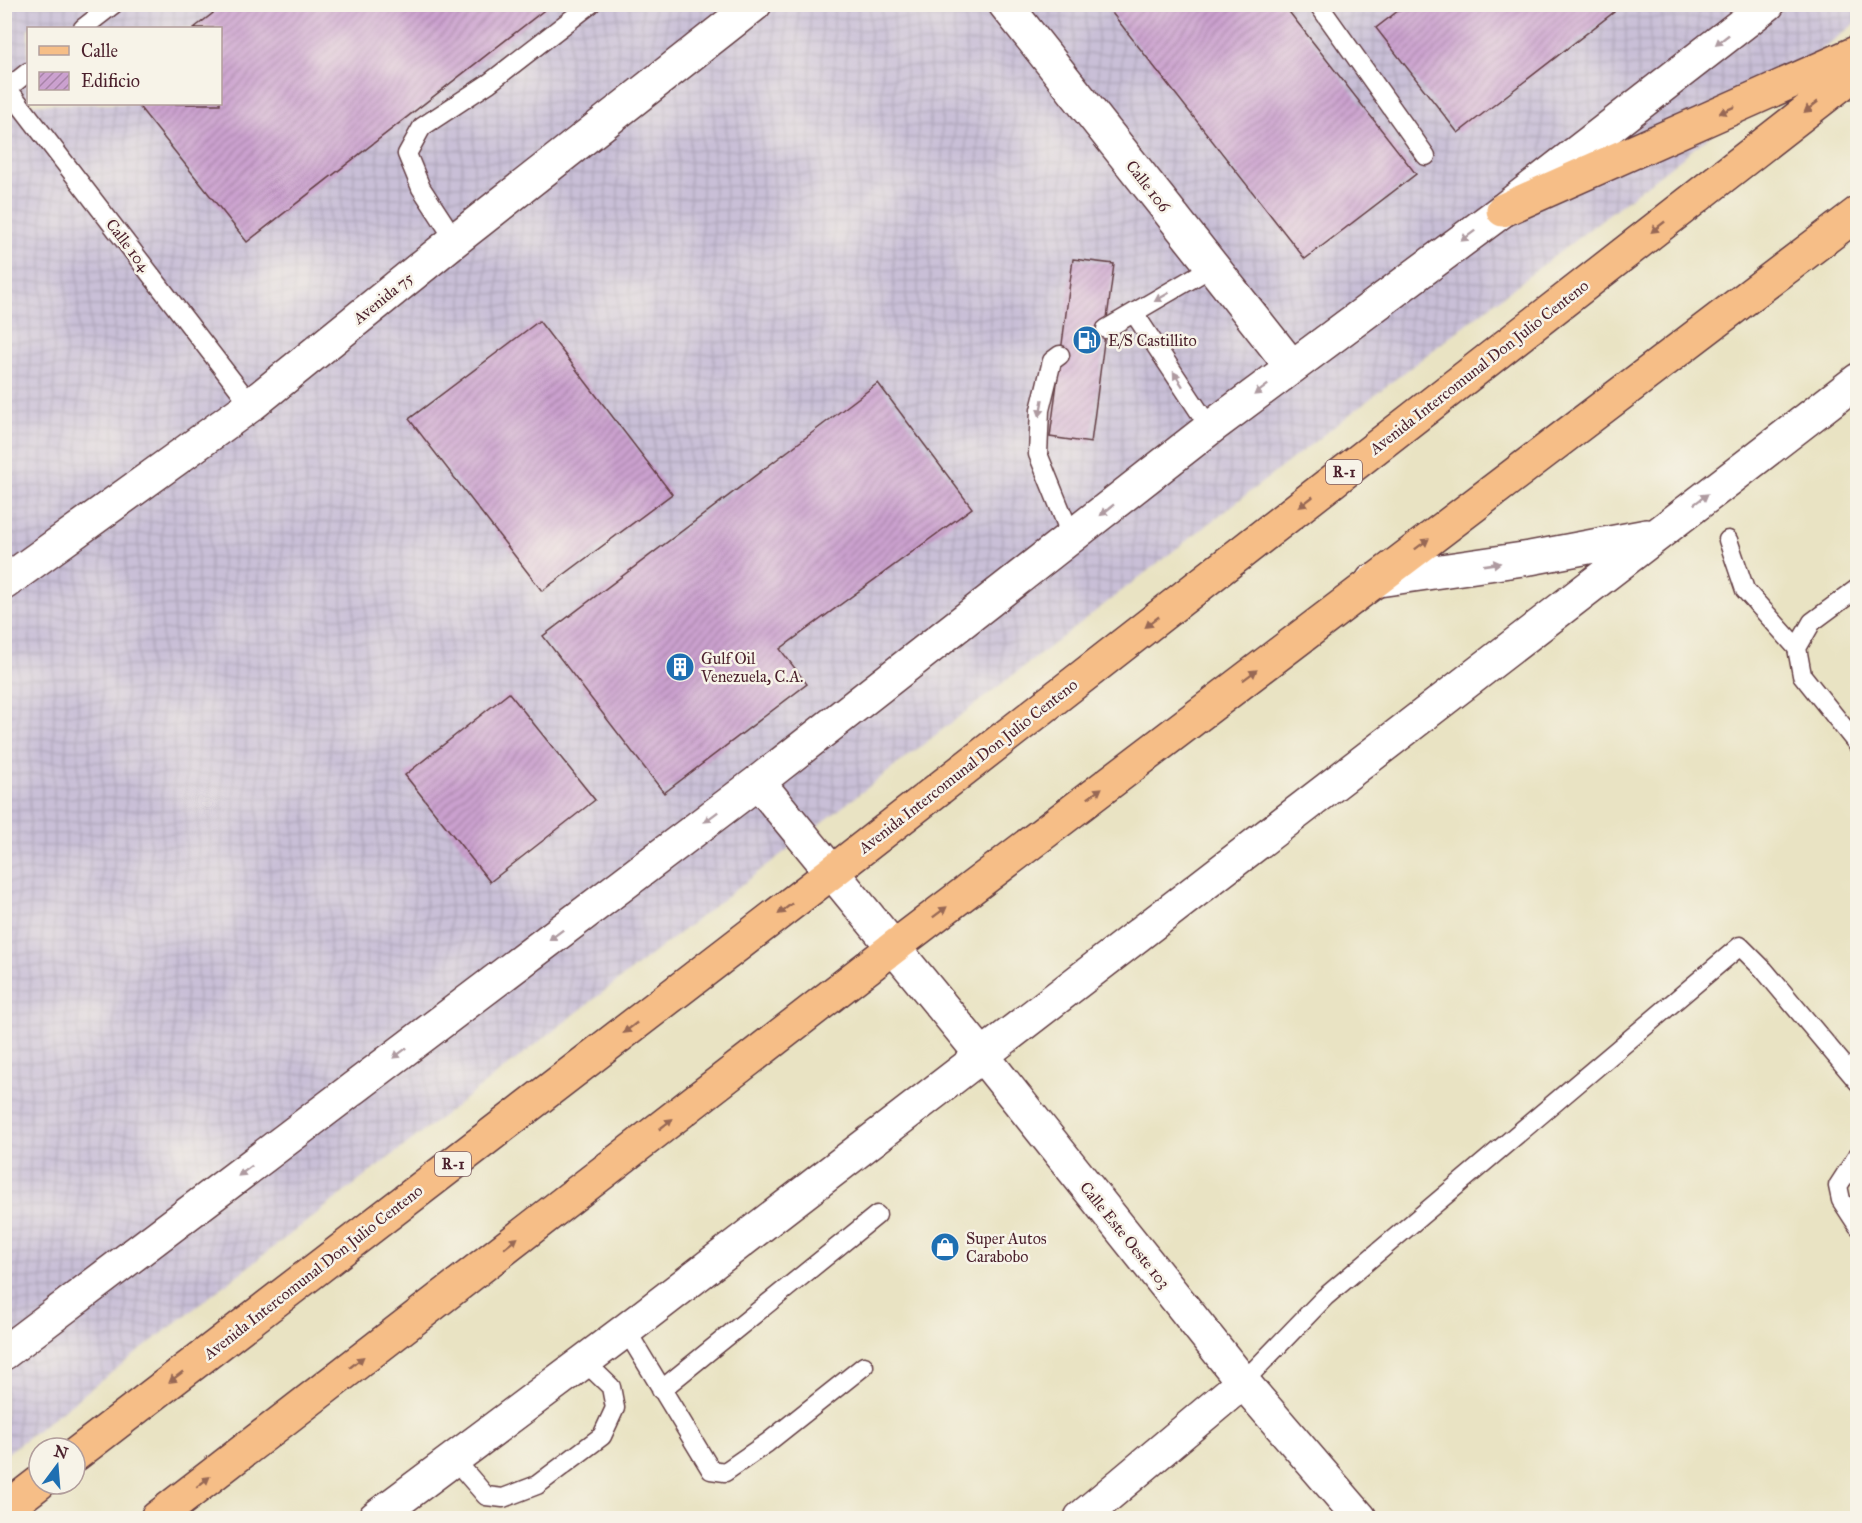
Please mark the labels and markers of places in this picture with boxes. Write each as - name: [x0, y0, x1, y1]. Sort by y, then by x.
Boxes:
- fuel station icon: E/S Castillito: [1071, 324, 1103, 356]
- place label: E/S Castillito: [1108, 331, 1197, 350]
- place label: Gulf Oil Venezuela, C.A.: [700, 649, 803, 686]
- building icon: Gulf Oil Venezuela, C.A.: [664, 651, 696, 683]
- place label: Super Autos Carabobo: [966, 1229, 1047, 1266]
- shop icon: Super Autos Carabobo: [929, 1231, 961, 1263]

